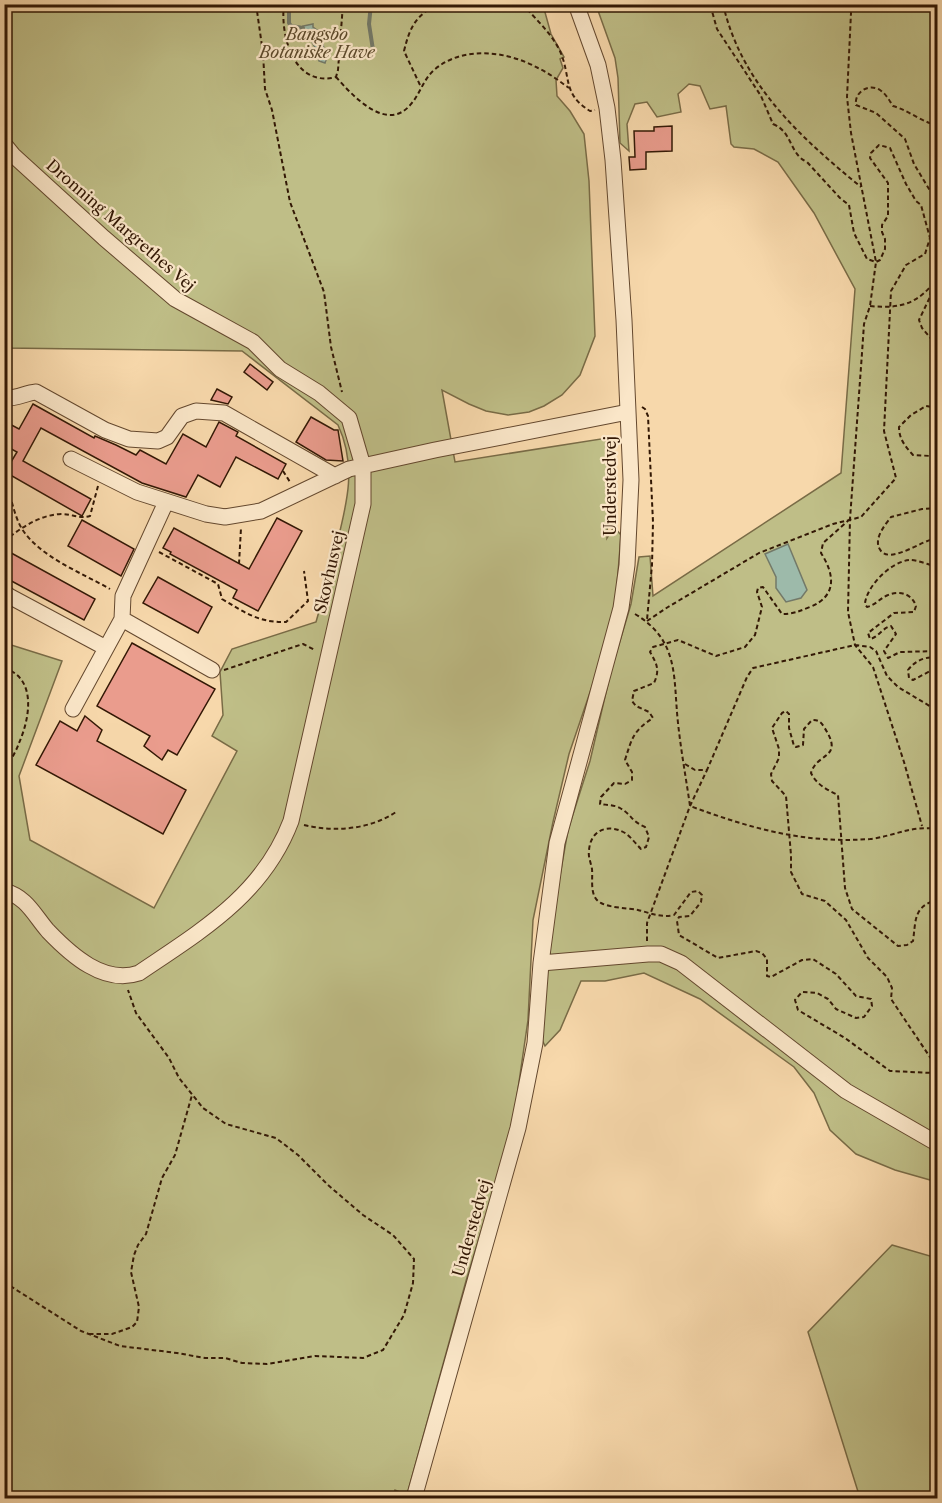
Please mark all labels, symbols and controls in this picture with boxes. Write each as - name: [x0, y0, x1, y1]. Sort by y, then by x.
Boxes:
- park label: Bangsbo Botaniske Have: [257, 24, 376, 62]
- street label: Dronning Margrethes Vej: [42, 155, 200, 295]
- street label: Understedvej: [600, 436, 620, 536]
- street label: Skovhusvej: [310, 529, 348, 615]
- street label: Understedvej: [448, 1177, 494, 1279]

